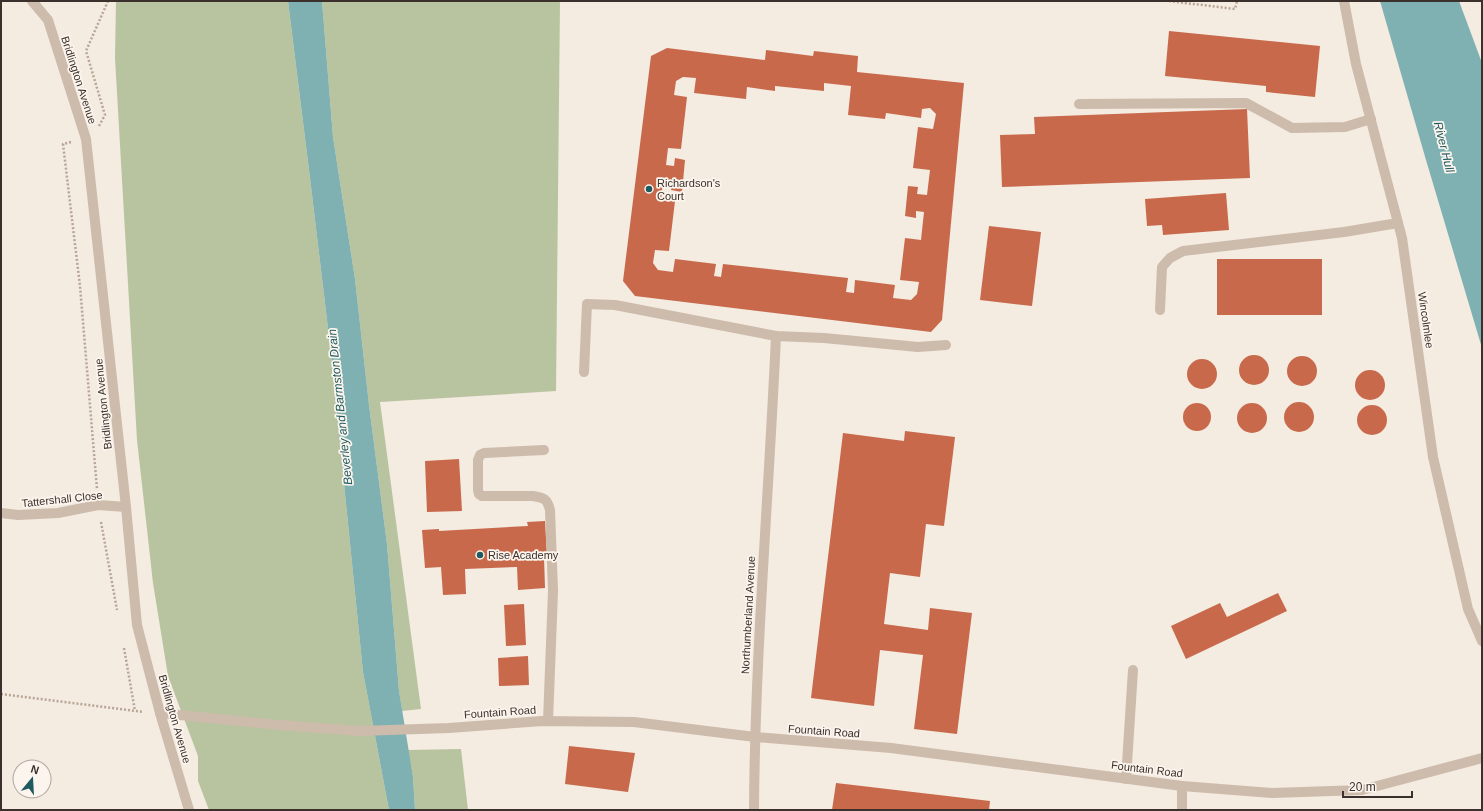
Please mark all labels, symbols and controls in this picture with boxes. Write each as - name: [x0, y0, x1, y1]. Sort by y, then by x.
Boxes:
- street label: Bridlington Avenue: [59, 35, 99, 125]
- water label: River Hull: [1431, 120, 1457, 174]
- place label: Richardson's Court: [657, 177, 721, 202]
- marker: Richardson's Court: [644, 184, 654, 194]
- street label: Wincolmlee: [1416, 291, 1436, 349]
- water label: Beverley and Barmston Drain: [325, 328, 355, 486]
- street label: Bridlington Avenue: [92, 358, 114, 450]
- street label: Tattershall Close: [21, 489, 103, 509]
- place label: Rise Academy: [488, 549, 559, 561]
- marker: Rise Academy: [475, 550, 485, 560]
- street label: Northumberland Avenue: [739, 556, 757, 674]
- street label: Bridlington Avenue: [157, 673, 193, 765]
- street label: Fountain Road: [464, 703, 536, 721]
- street label: Fountain Road: [788, 722, 860, 740]
- north arrow: [12, 759, 52, 799]
- street label: Fountain Road: [1110, 759, 1184, 779]
- text: N: [29, 763, 41, 776]
- scale bar: [1343, 773, 1412, 799]
- text: 20 m: [1349, 780, 1376, 794]

